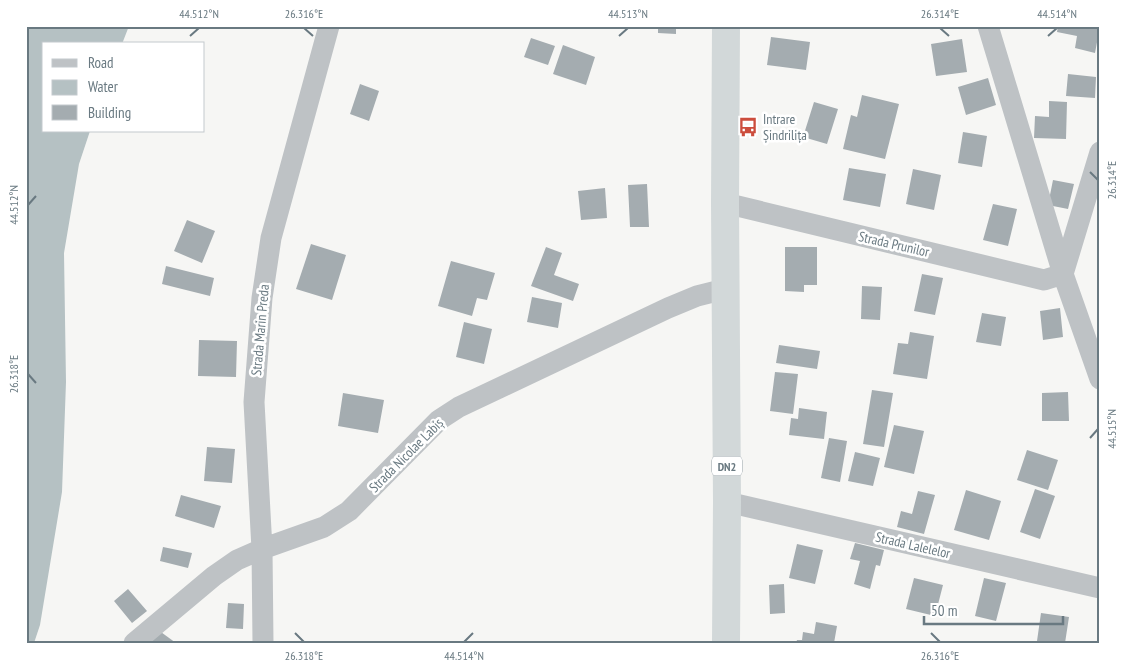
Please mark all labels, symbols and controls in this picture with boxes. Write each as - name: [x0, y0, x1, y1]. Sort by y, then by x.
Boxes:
- text: 44.512°N: [179, 6, 219, 21]
- text: 26.316°E: [285, 6, 323, 21]
- text: 44.513°N: [608, 6, 648, 21]
- text: 26.314°E: [921, 6, 959, 21]
- text: 44.514°N: [1037, 6, 1077, 21]
- legend: [42, 42, 205, 132]
- text: Road: [88, 53, 114, 72]
- text: Water: [88, 77, 119, 96]
- text: Building: [88, 103, 131, 122]
- place label: Intrare Șindrilița: [763, 110, 807, 144]
- bus stop icon: Intrare Șindrilița: [737, 116, 759, 138]
- text: 26.314°E: [1104, 161, 1119, 199]
- text: 44.512°N: [6, 185, 21, 225]
- street label: Strada Prunilor: [857, 227, 931, 261]
- street label: Strada Marin Preda: [247, 284, 273, 376]
- text: 26.318°E: [6, 355, 21, 393]
- text: 44.515°N: [1104, 409, 1119, 449]
- street label: Strada Nicolae Labiș: [365, 414, 447, 496]
- road number: DN2: [712, 456, 742, 476]
- street label: Strada Lalelelor: [874, 528, 952, 562]
- scale bar: [924, 594, 1062, 626]
- text: 50 m: [931, 601, 957, 620]
- text: 26.318°E: [285, 648, 323, 663]
- text: 44.514°N: [444, 648, 484, 663]
- text: 26.316°E: [921, 648, 959, 663]

